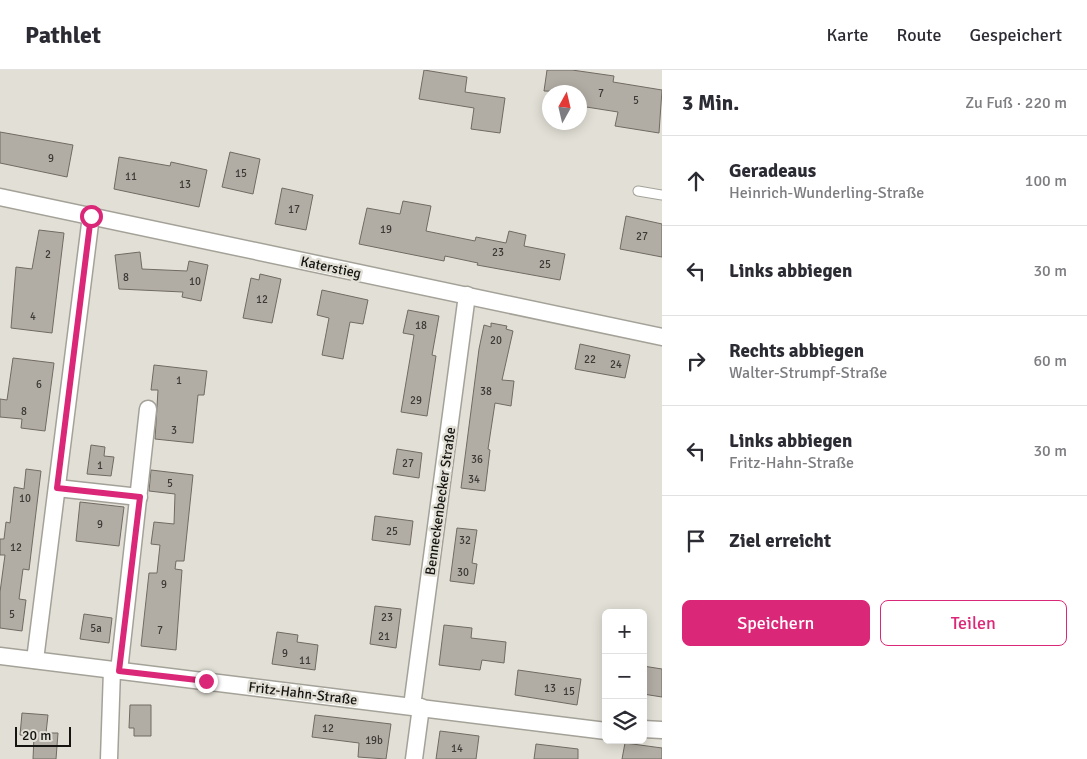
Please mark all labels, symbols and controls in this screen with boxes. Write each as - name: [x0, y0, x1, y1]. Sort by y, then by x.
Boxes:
- text: Pathlet: [25, 20, 101, 50]
- text: Karte: [827, 24, 869, 46]
- text: Route: [897, 24, 942, 46]
- text: Gespeichert: [970, 24, 1062, 46]
- north arrow: [542, 85, 587, 130]
- house number: 7: [598, 87, 604, 100]
- text: 3 Min.: [682, 90, 739, 116]
- text: Zu Fuß · 220 m: [965, 93, 1067, 113]
- house number: 5: [633, 94, 639, 107]
- house number: 9: [48, 152, 54, 165]
- text: Geradeaus: [729, 159, 816, 183]
- house number: 15: [235, 167, 247, 180]
- icon: ahead: [682, 167, 710, 195]
- house number: 11: [125, 170, 137, 183]
- text: 100 m: [1025, 171, 1067, 191]
- house number: 13: [179, 178, 191, 191]
- text: Heinrich-Wunderling-Straße: [729, 183, 924, 203]
- house number: 17: [288, 203, 300, 216]
- route start: [80, 205, 103, 228]
- house number: 19: [380, 223, 392, 236]
- house number: 27: [636, 230, 648, 243]
- house number: 23: [492, 246, 504, 259]
- house number: 2: [45, 248, 51, 261]
- street label: Katerstieg: [299, 253, 363, 282]
- icon: left: [682, 257, 710, 285]
- house number: 25: [539, 258, 551, 271]
- text: Links abbiegen: [729, 259, 852, 283]
- text: 30 m: [1033, 261, 1067, 281]
- house number: 8: [123, 271, 129, 284]
- house number: 10: [189, 275, 201, 288]
- house number: 12: [256, 293, 268, 306]
- house number: 4: [30, 310, 36, 323]
- house number: 18: [415, 319, 427, 332]
- house number: 20: [490, 334, 502, 347]
- text: Rechts abbiegen: [729, 339, 864, 363]
- icon: right: [682, 347, 710, 375]
- text: 60 m: [1033, 351, 1067, 371]
- house number: 22: [584, 353, 596, 366]
- house number: 24: [610, 358, 622, 371]
- text: Walter-Strumpf-Straße: [729, 363, 887, 383]
- house number: 1: [176, 374, 182, 387]
- house number: 6: [36, 378, 42, 391]
- house number: 38: [480, 385, 492, 398]
- house number: 29: [410, 394, 422, 407]
- house number: 8: [21, 405, 27, 418]
- house number: 3: [171, 424, 177, 437]
- street label: Benneckenbecker Straße: [422, 426, 459, 576]
- text: Links abbiegen: [729, 429, 852, 453]
- icon: left: [682, 437, 710, 465]
- text: 30 m: [1033, 441, 1067, 461]
- house number: 36: [471, 453, 483, 466]
- text: Fritz-Hahn-Straße: [729, 453, 854, 473]
- house number: 27: [402, 457, 414, 470]
- house number: 1: [97, 459, 103, 472]
- house number: 34: [468, 473, 480, 486]
- house number: 5: [167, 477, 173, 490]
- house number: 10: [19, 492, 31, 505]
- house number: 9: [97, 518, 103, 531]
- house number: 25: [386, 525, 398, 538]
- icon: arrive: [682, 527, 710, 555]
- text: Ziel erreicht: [729, 529, 831, 553]
- house number: 32: [459, 534, 471, 547]
- house number: 12: [10, 541, 22, 554]
- house number: 30: [457, 566, 469, 579]
- house number: 9: [161, 578, 167, 591]
- button: Speichern: [682, 600, 870, 646]
- button: Teilen: [880, 600, 1067, 646]
- house number: 5: [9, 608, 15, 621]
- map controls: [602, 609, 647, 744]
- button: +: [602, 609, 647, 654]
- house number: 23: [381, 611, 393, 624]
- house number: 5a: [90, 622, 102, 635]
- house number: 7: [157, 624, 163, 637]
- house number: 21: [378, 630, 390, 643]
- house number: 9: [282, 647, 288, 660]
- house number: 11: [299, 654, 311, 667]
- button: −: [602, 654, 647, 699]
- route end: [195, 670, 218, 693]
- street label: Fritz-Hahn-Straße: [248, 678, 358, 709]
- house number: 13: [544, 682, 556, 695]
- house number: 15: [563, 685, 575, 698]
- button: layers: [602, 699, 647, 744]
- house number: 12: [322, 722, 334, 735]
- scale bar: [15, 724, 71, 747]
- text: 20 m: [22, 727, 51, 744]
- house number: 19b: [365, 734, 383, 747]
- house number: 14: [451, 742, 463, 755]

